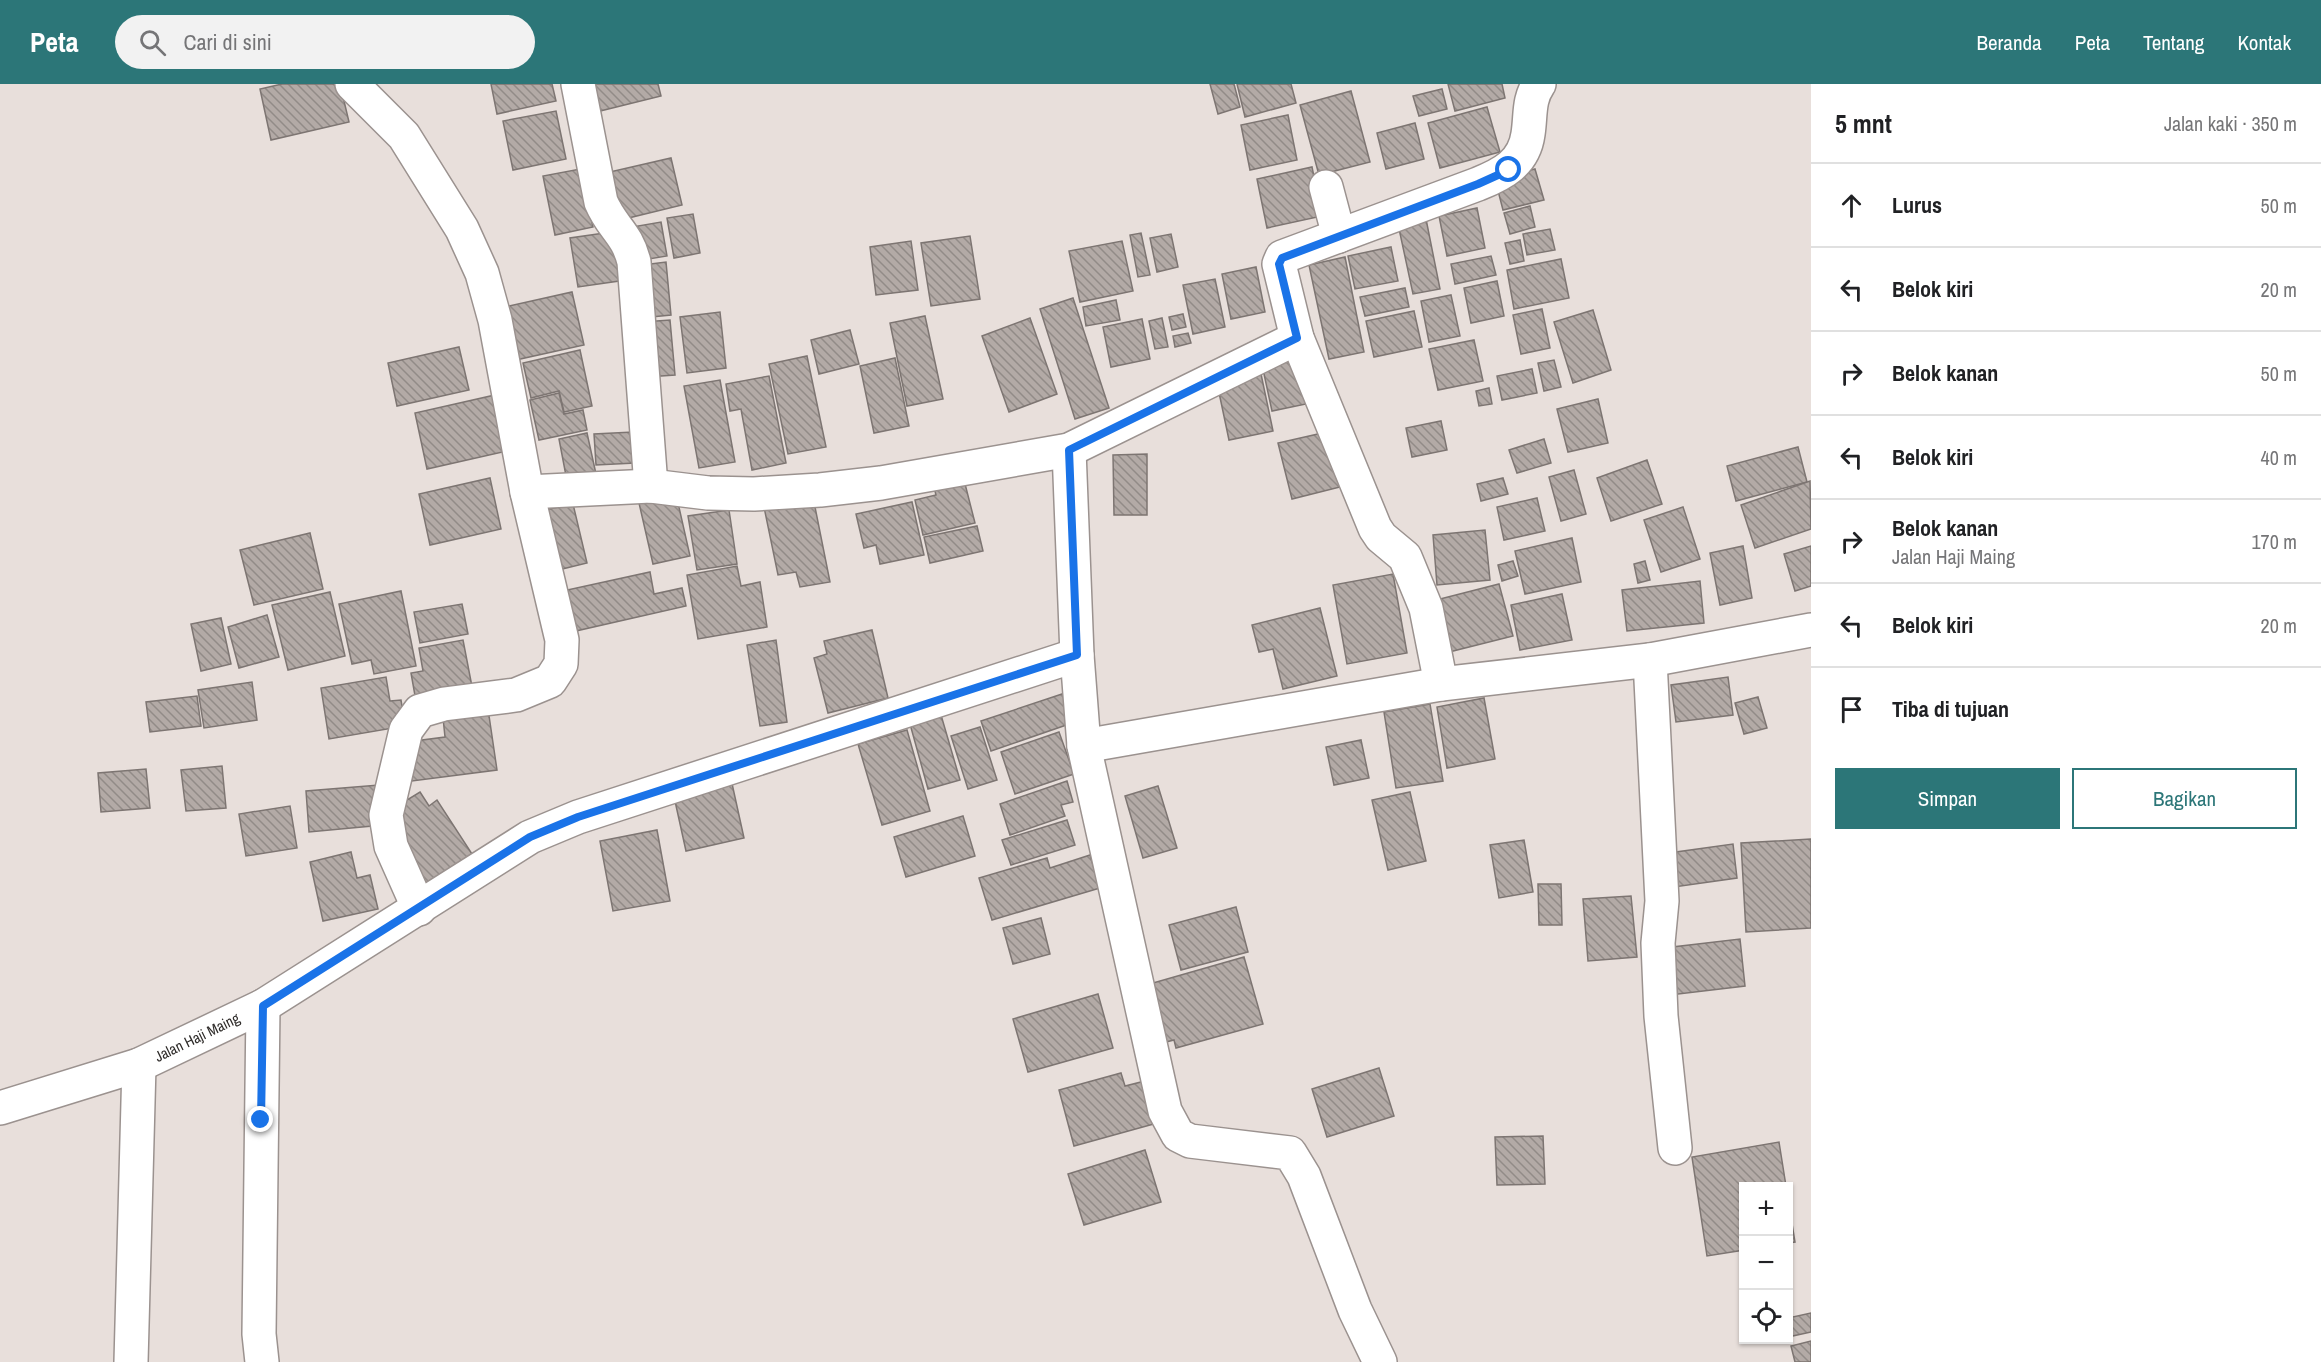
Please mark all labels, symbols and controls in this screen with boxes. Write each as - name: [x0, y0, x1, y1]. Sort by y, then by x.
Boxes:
- search box: [115, 15, 535, 69]
- text: Peta: [30, 23, 79, 61]
- icon: search: [136, 26, 169, 59]
- text: Cari di sini: [184, 27, 272, 57]
- text: Beranda: [1977, 28, 2042, 57]
- text: Peta: [2075, 28, 2110, 57]
- text: Tentang: [2143, 28, 2204, 57]
- text: Kontak: [2237, 28, 2291, 57]
- text: 5 mnt: [1835, 106, 1892, 141]
- text: Jalan kaki · 350 m: [2164, 110, 2297, 137]
- route start: [1495, 156, 1521, 182]
- icon: ahead: [1835, 189, 1868, 222]
- text: Lurus: [1892, 190, 1942, 220]
- text: 50 m: [2261, 192, 2297, 219]
- icon: left: [1835, 273, 1868, 306]
- text: Belok kiri: [1892, 274, 1973, 304]
- text: 20 m: [2261, 276, 2297, 303]
- icon: right: [1835, 357, 1868, 390]
- text: Belok kanan: [1892, 358, 1998, 388]
- text: 50 m: [2261, 360, 2297, 387]
- icon: left: [1835, 441, 1868, 474]
- text: Belok kiri: [1892, 442, 1973, 472]
- text: 40 m: [2261, 444, 2297, 471]
- text: Belok kanan: [1892, 513, 1998, 543]
- icon: right: [1835, 525, 1868, 558]
- text: 170 m: [2251, 528, 2297, 555]
- text: Jalan Haji Maing: [1892, 543, 2015, 570]
- icon: left: [1835, 609, 1868, 642]
- text: Belok kiri: [1892, 610, 1973, 640]
- text: 20 m: [2261, 612, 2297, 639]
- icon: arrive: [1835, 693, 1868, 726]
- text: Tiba di tujuan: [1892, 694, 2009, 724]
- button: Simpan: [1835, 768, 2060, 829]
- button: Bagikan: [2072, 768, 2297, 829]
- street label: Jalan Haji Maing: [151, 1007, 243, 1067]
- route end: [247, 1106, 273, 1132]
- map controls: [1739, 1182, 1793, 1344]
- button: +: [1739, 1182, 1793, 1236]
- button: −: [1739, 1236, 1793, 1290]
- button: locate: [1739, 1290, 1793, 1344]

